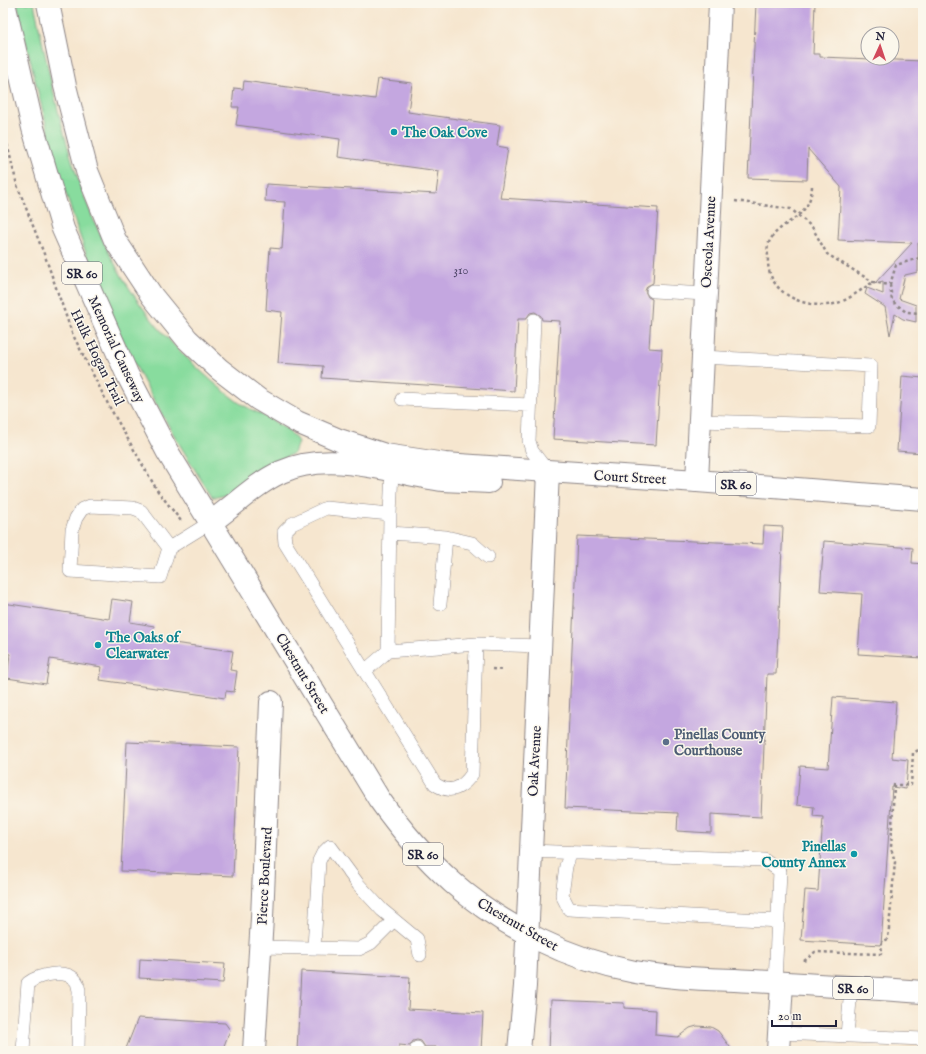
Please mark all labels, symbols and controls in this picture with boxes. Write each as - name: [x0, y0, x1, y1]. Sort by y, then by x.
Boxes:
- north arrow: [860, 26, 900, 66]
- text: N: [874, 30, 886, 44]
- place label: The Oak Cove: [401, 124, 488, 142]
- marker: The Oak Cove: [389, 127, 399, 137]
- street label: Osceola Avenue: [698, 195, 720, 289]
- road number: SR 60: [62, 262, 102, 284]
- house number: 310: [454, 263, 468, 278]
- street label: Memorial Causeway: [83, 293, 149, 406]
- street label: Hulk Hogan Trail: [66, 306, 128, 409]
- street label: Court Street: [593, 467, 667, 489]
- road number: SR 60: [716, 473, 756, 495]
- place label: The Oaks of Clearwater: [105, 629, 182, 663]
- street label: Chestnut Street: [271, 630, 333, 717]
- marker: The Oaks of Clearwater: [93, 640, 103, 650]
- street label: Oak Avenue: [524, 725, 546, 797]
- place label: Pinellas County Courthouse: [674, 726, 766, 760]
- marker: Pinellas County Courthouse: [661, 737, 671, 747]
- street label: Pierce Boulevard: [253, 826, 277, 925]
- place label: Pinellas County Annex: [761, 838, 846, 872]
- road number: SR 60: [403, 843, 443, 865]
- marker: Pinellas County Annex: [849, 849, 859, 859]
- street label: Chestnut Street: [474, 894, 561, 955]
- road number: SR 60: [833, 977, 873, 999]
- scale bar: [772, 1002, 836, 1028]
- text: 20 m: [778, 1009, 801, 1024]

